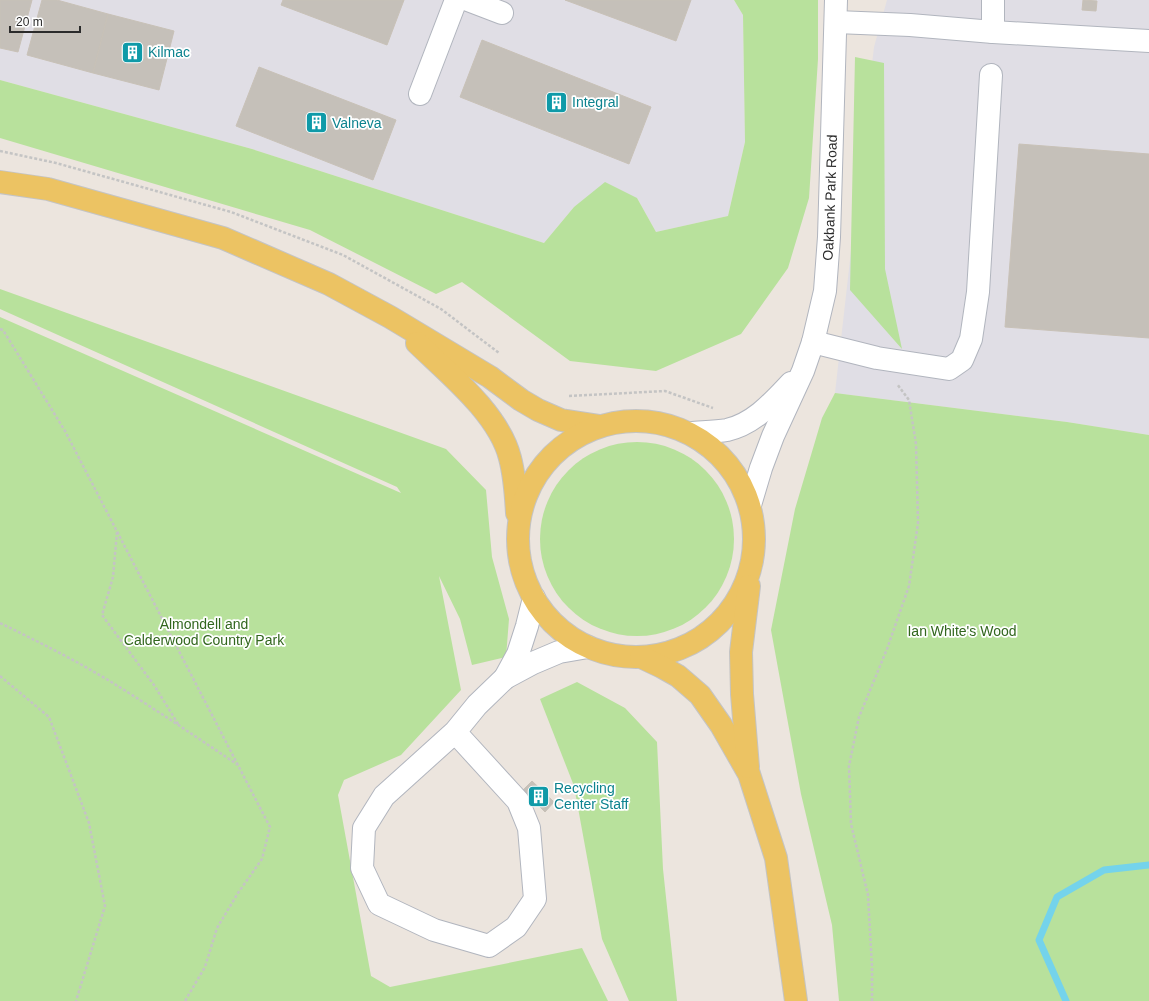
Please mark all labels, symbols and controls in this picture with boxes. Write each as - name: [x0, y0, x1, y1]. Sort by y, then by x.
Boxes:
- scale bar: [10, 8, 80, 34]
- text: 20 m: [16, 15, 43, 29]
- building icon: Kilmac: [120, 39, 146, 65]
- place label: Kilmac: [148, 44, 190, 60]
- building icon: Integral: [543, 89, 569, 115]
- place label: Integral: [572, 94, 619, 110]
- building icon: Valneva: [303, 110, 329, 136]
- place label: Valneva: [332, 115, 382, 131]
- street label: Oakbank Park Road: [819, 134, 840, 261]
- park label: Almondell and Calderwood Country Park: [124, 616, 285, 648]
- park label: Ian White's Wood: [907, 623, 1017, 639]
- place label: Recycling Center Staff: [554, 780, 629, 812]
- building icon: Recycling Center Staff: [526, 783, 552, 809]

